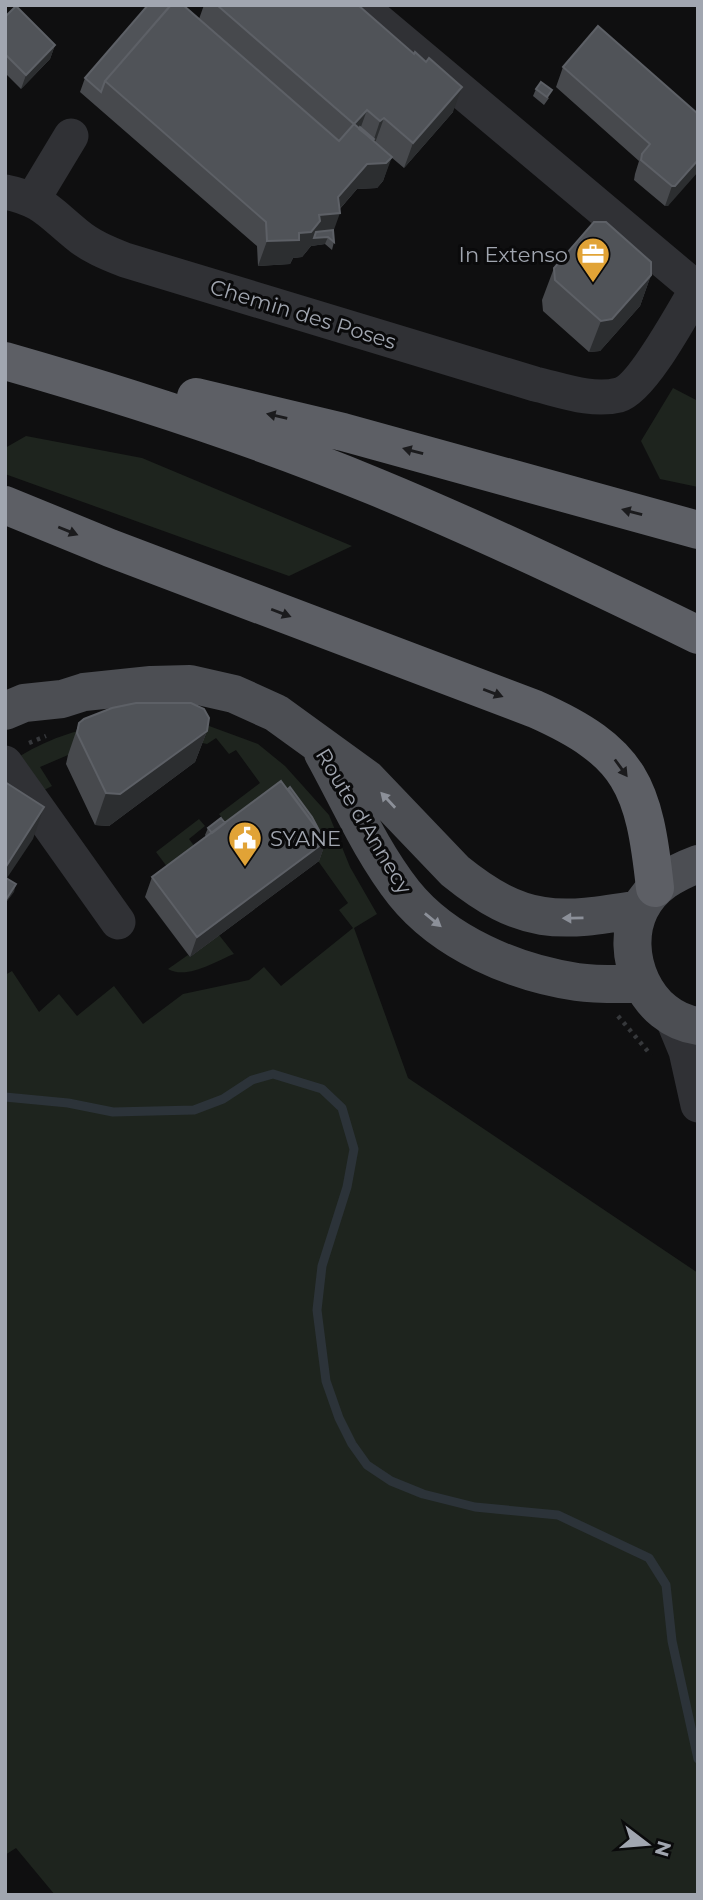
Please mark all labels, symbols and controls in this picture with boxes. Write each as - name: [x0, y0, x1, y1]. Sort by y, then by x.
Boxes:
- office icon: In Extenso: [574, 235, 612, 284]
- place label: In Extenso: [459, 242, 568, 267]
- street label: Chemin des Poses: [207, 274, 399, 354]
- one-way arrow: [266, 410, 288, 421]
- one-way arrow: [402, 446, 423, 456]
- one-way arrow: [621, 506, 642, 516]
- one-way arrow: [58, 526, 79, 537]
- one-way arrow: [270, 607, 291, 618]
- one-way arrow: [483, 688, 504, 699]
- street label: Route d'Annecy: [311, 744, 418, 899]
- one-way arrow: [614, 759, 628, 777]
- one-way arrow: [380, 792, 396, 809]
- public building icon: SYANE: [226, 819, 264, 868]
- place label: SYANE: [270, 826, 341, 851]
- one-way arrow: [424, 912, 441, 927]
- one-way arrow: [561, 912, 583, 924]
- north arrow: [612, 1809, 682, 1879]
- text: N: [650, 1838, 676, 1859]

